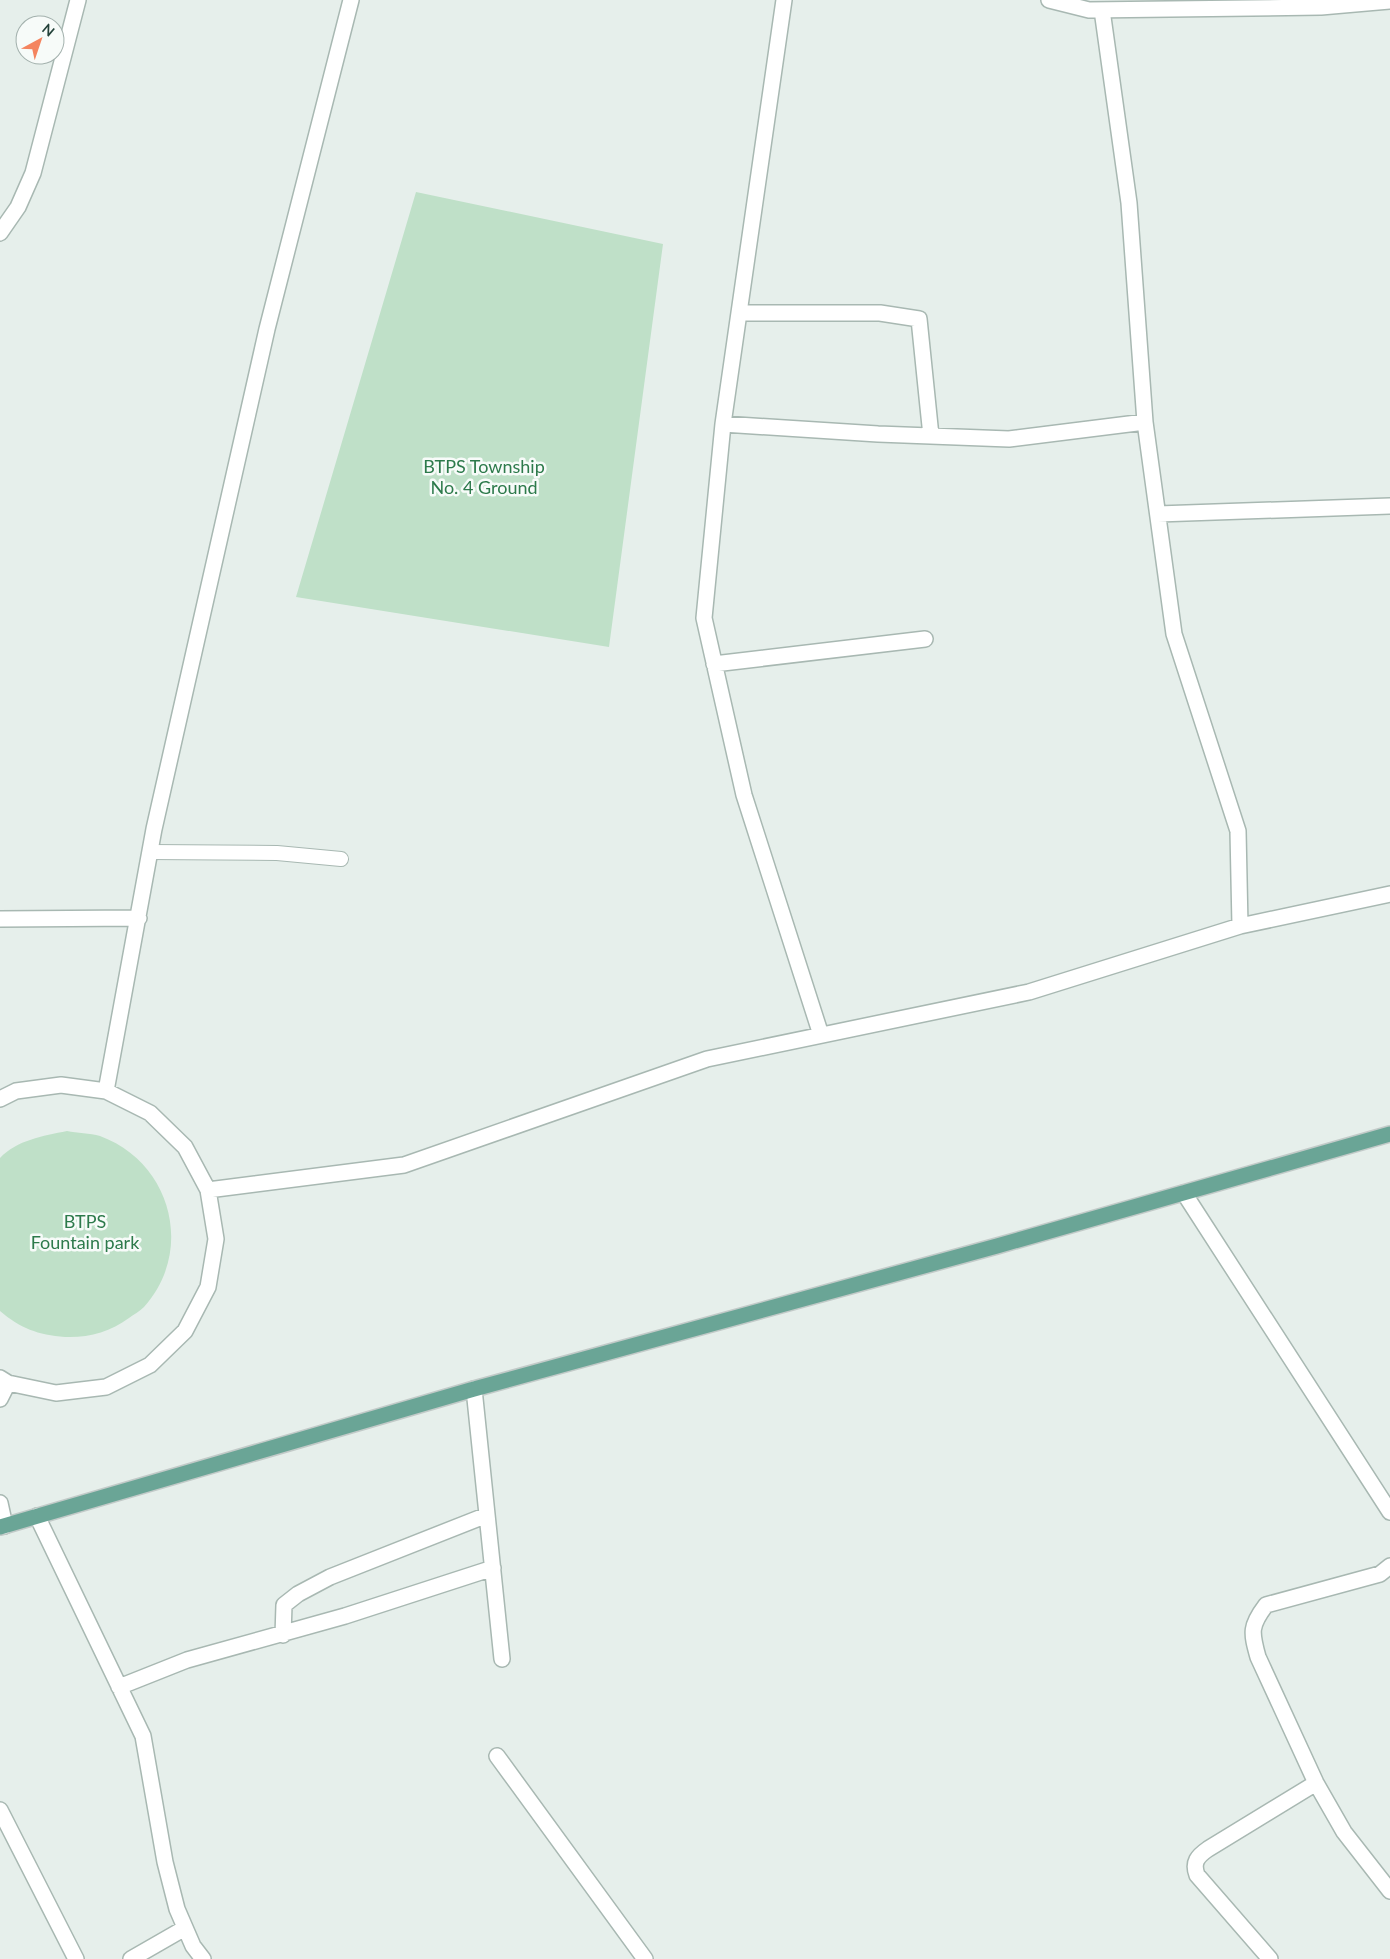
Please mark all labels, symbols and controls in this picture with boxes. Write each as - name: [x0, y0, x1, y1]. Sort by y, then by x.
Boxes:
- north arrow: [15, 15, 65, 65]
- text: N: [39, 20, 58, 40]
- park label: BTPS Township No. 4 Ground: [423, 455, 545, 498]
- park label: BTPS Fountain park: [31, 1210, 140, 1253]

